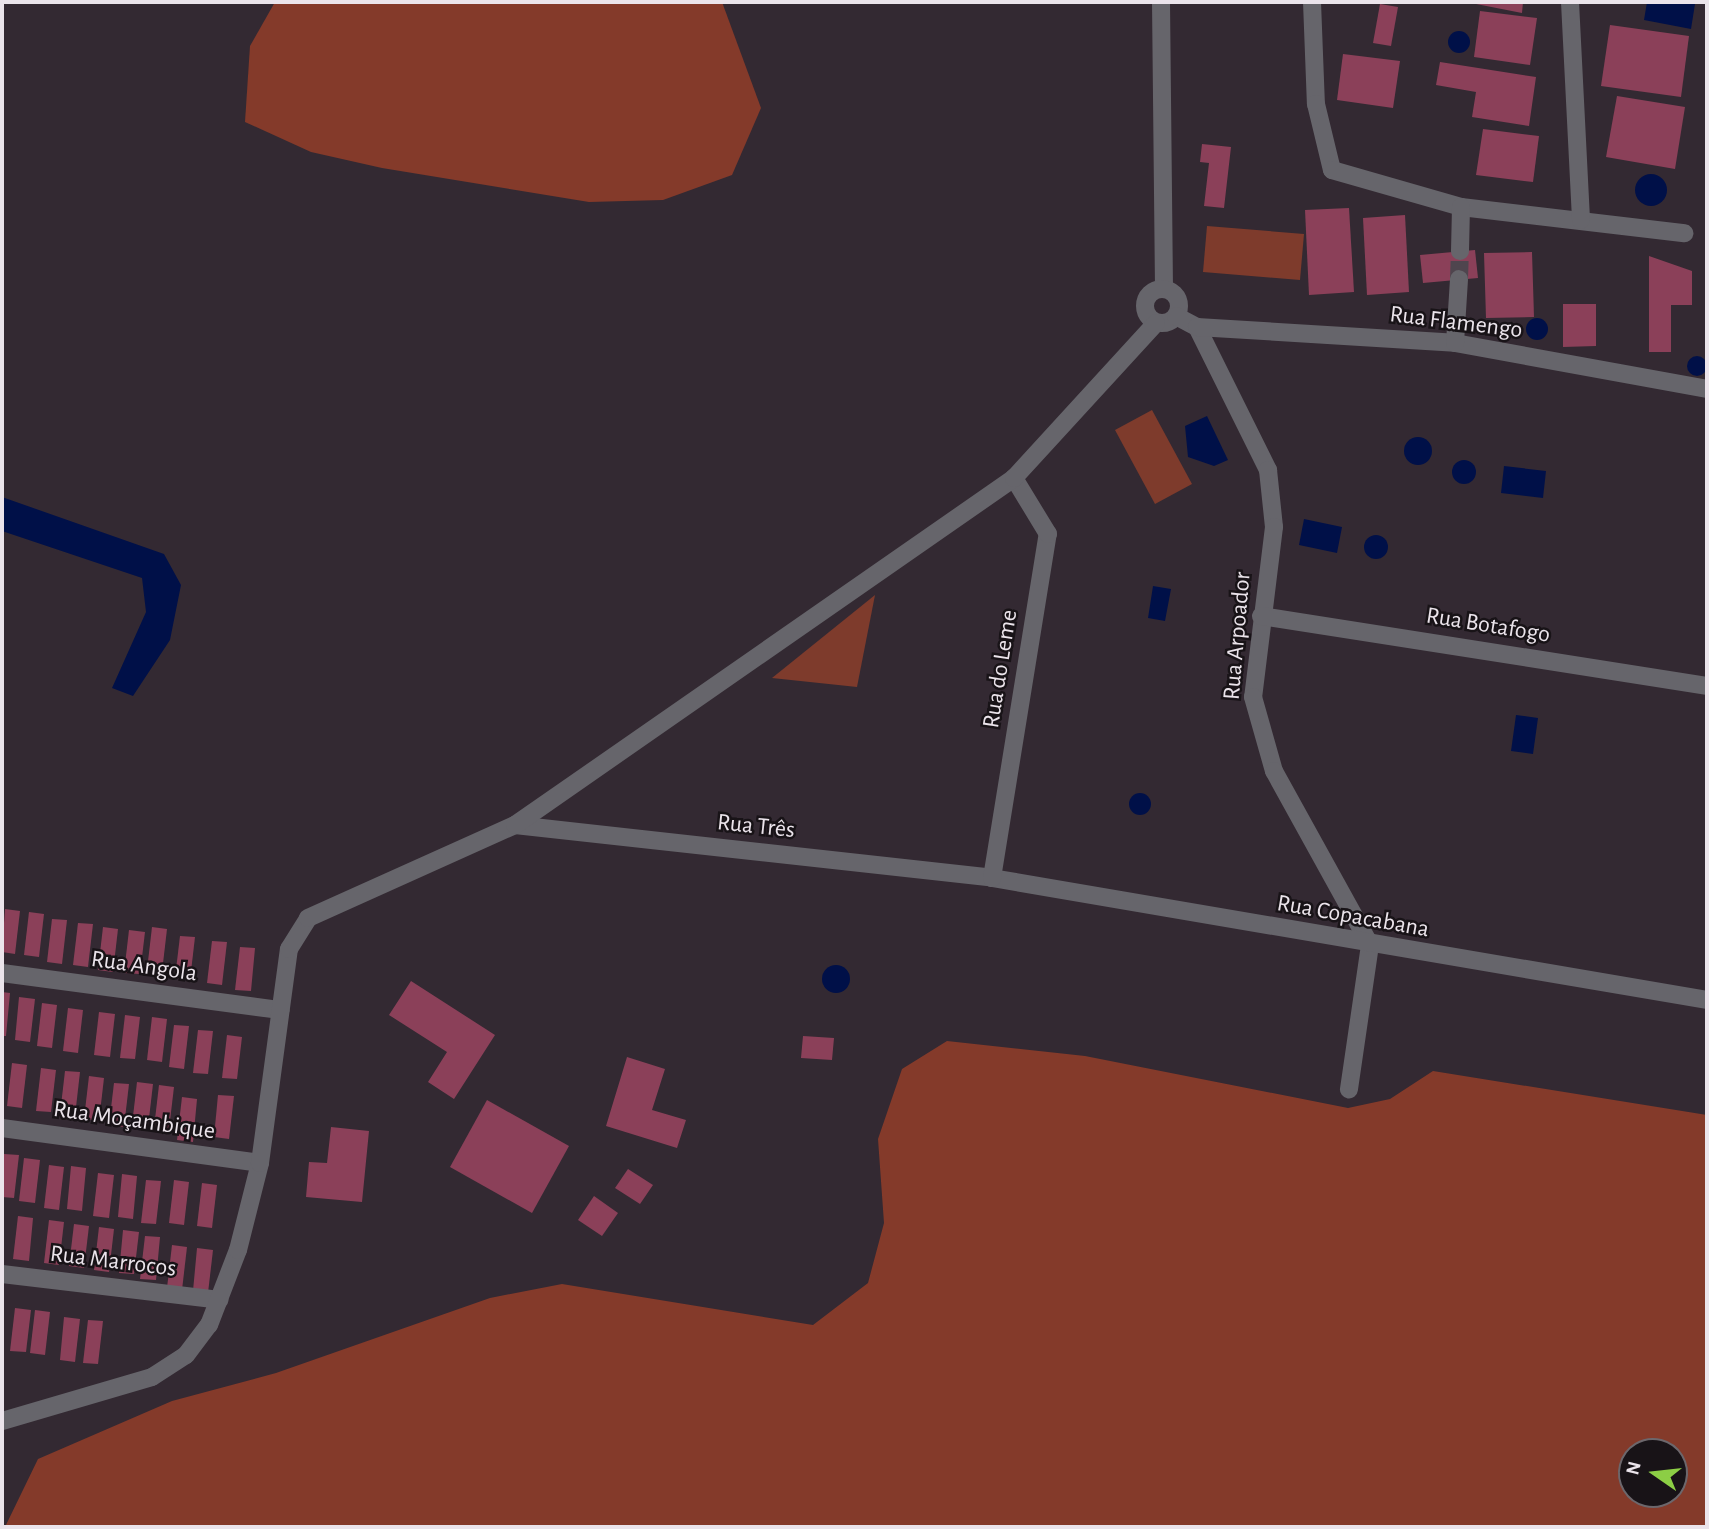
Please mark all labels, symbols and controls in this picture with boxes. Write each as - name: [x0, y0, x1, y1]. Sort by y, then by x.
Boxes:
- street label: Rua Flamengo: [1388, 301, 1524, 345]
- street label: Rua Arpoador: [1218, 571, 1258, 701]
- street label: Rua Botafogo: [1424, 602, 1552, 650]
- street label: Rua do Leme: [977, 608, 1025, 730]
- street label: Rua Três: [716, 809, 796, 845]
- street label: Rua Copacabana: [1275, 889, 1431, 945]
- street label: Rua Angola: [89, 945, 199, 989]
- street label: Rua Moçambique: [51, 1095, 217, 1147]
- street label: Rua Marrocos: [48, 1240, 178, 1284]
- north arrow: [1618, 1438, 1688, 1508]
- text: N: [1623, 1460, 1645, 1477]

